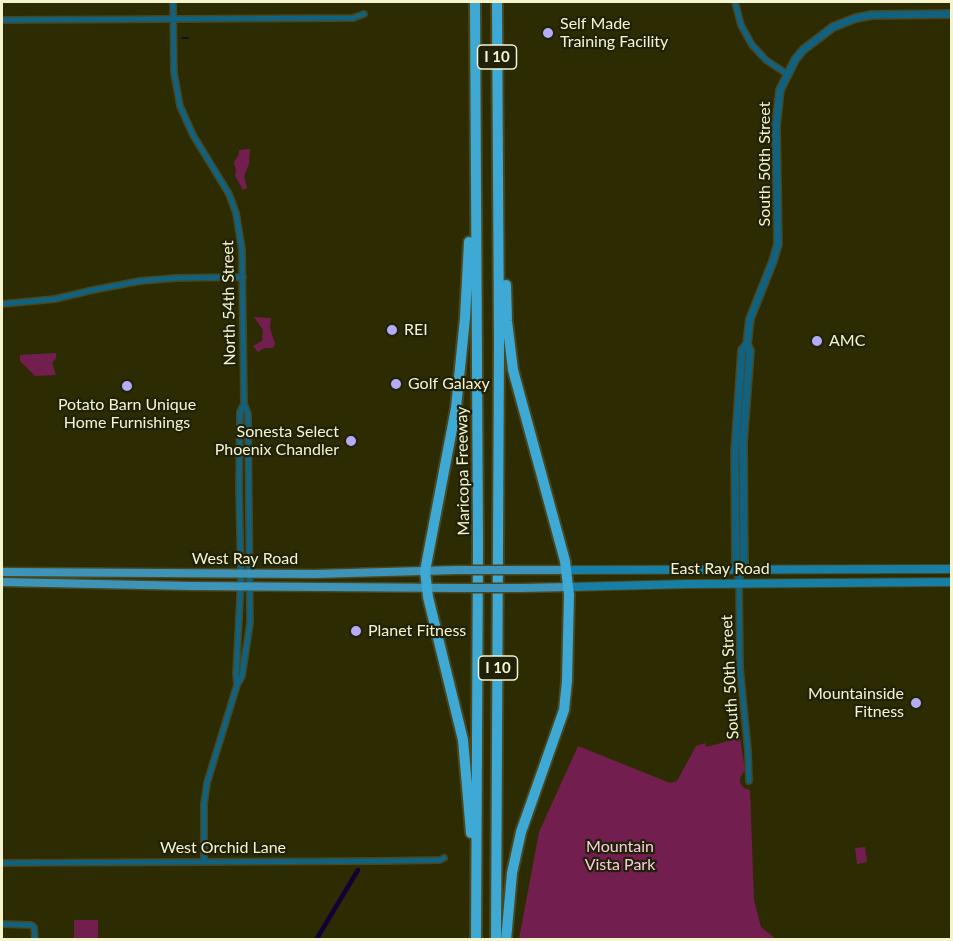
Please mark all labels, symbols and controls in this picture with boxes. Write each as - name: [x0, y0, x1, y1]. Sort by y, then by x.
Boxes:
- place label: Self Made Training Facility: [560, 14, 668, 52]
- marker: Self Made Training Facility: [541, 26, 555, 40]
- road number: I 10: [478, 45, 516, 69]
- street label: South 50th Street: [755, 102, 775, 226]
- street label: North 54th Street: [218, 240, 240, 366]
- place label: REI: [404, 320, 428, 340]
- marker: REI: [385, 323, 399, 337]
- place label: AMC: [829, 331, 865, 351]
- marker: AMC: [810, 334, 824, 348]
- place label: Golf Galaxy: [408, 374, 490, 394]
- marker: Golf Galaxy: [389, 377, 403, 391]
- marker: Potato Barn Unique Home Furnishings: [120, 379, 134, 393]
- place label: Potato Barn Unique Home Furnishings: [58, 395, 196, 433]
- street label: Maricopa Freeway: [452, 406, 474, 536]
- place label: Sonesta Select Phoenix Chandler: [215, 422, 339, 460]
- marker: Sonesta Select Phoenix Chandler: [344, 434, 358, 448]
- street label: West Ray Road: [192, 549, 298, 569]
- street label: East Ray Road: [670, 559, 770, 579]
- street label: South 50th Street: [717, 614, 743, 740]
- place label: Planet Fitness: [368, 621, 466, 641]
- marker: Planet Fitness: [349, 624, 363, 638]
- road number: I 10: [478, 656, 518, 680]
- place label: Mountainside Fitness: [808, 684, 904, 722]
- marker: Mountainside Fitness: [909, 696, 923, 710]
- park label: Mountain Vista Park: [585, 837, 655, 875]
- street label: West Orchid Lane: [160, 838, 286, 858]

